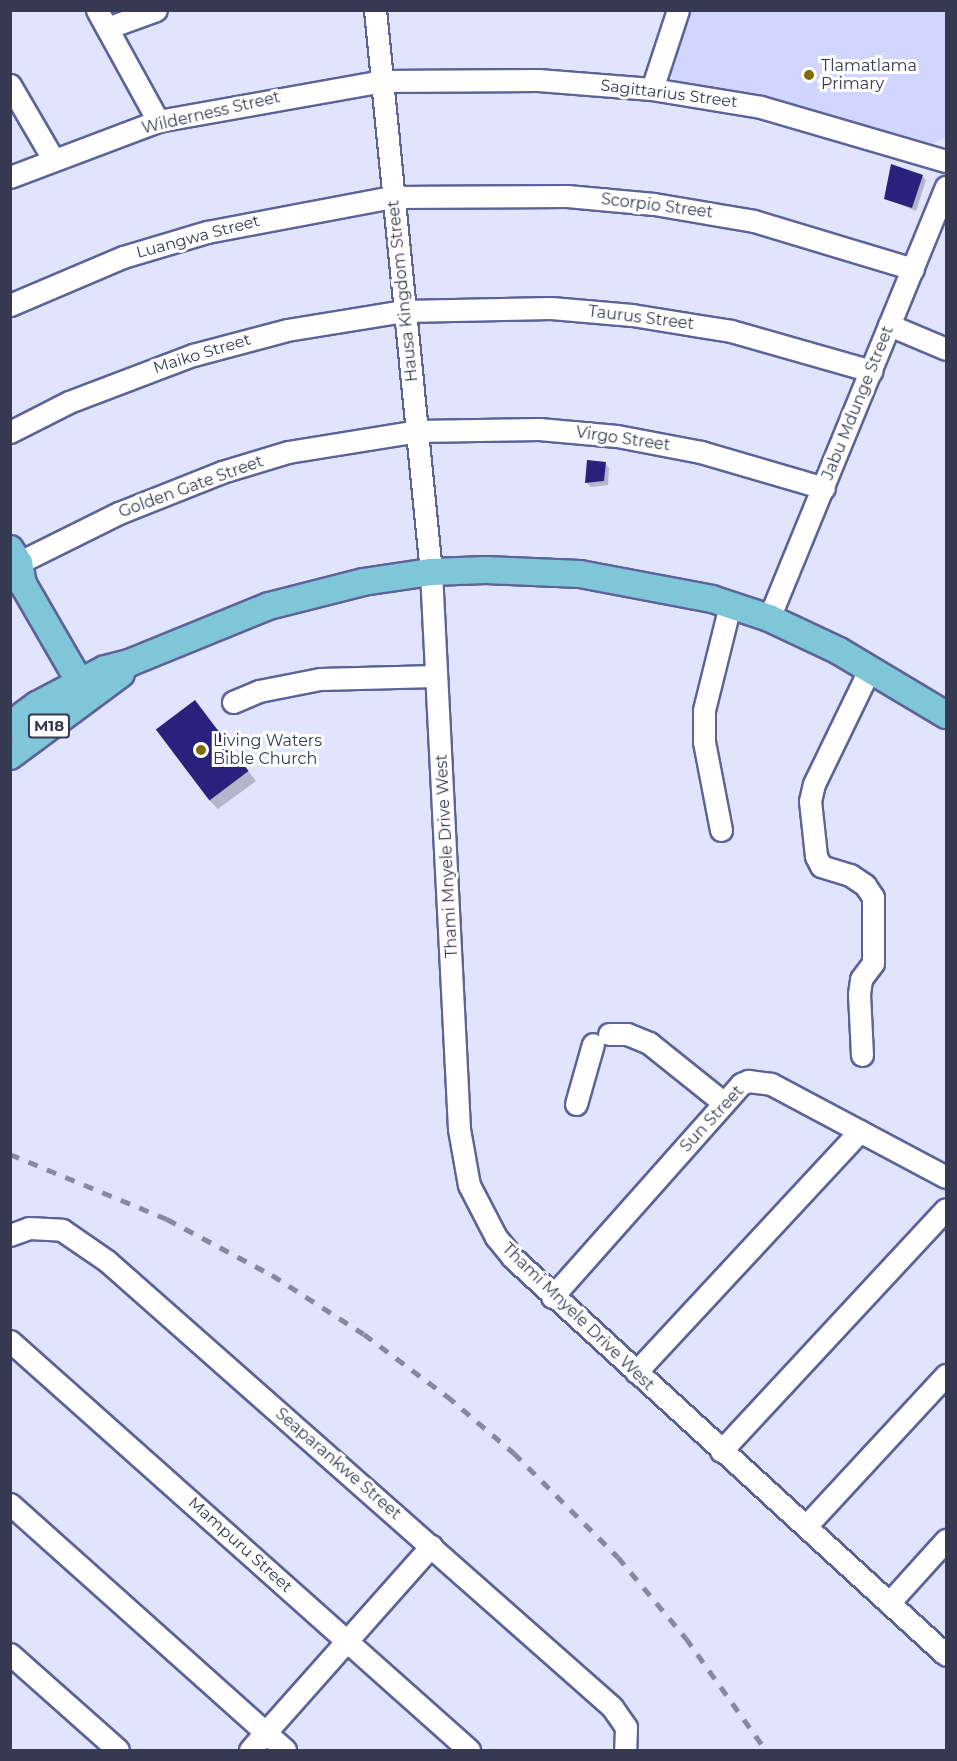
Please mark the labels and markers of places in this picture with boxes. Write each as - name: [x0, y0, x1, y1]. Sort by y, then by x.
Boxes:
- place label: Tlamatlama Primary: [821, 56, 917, 94]
- marker: Tlamatlama Primary: [802, 68, 816, 82]
- place label: Living Waters Bible Church: [213, 731, 322, 769]
- marker: Living Waters Bible Church: [194, 743, 208, 757]

